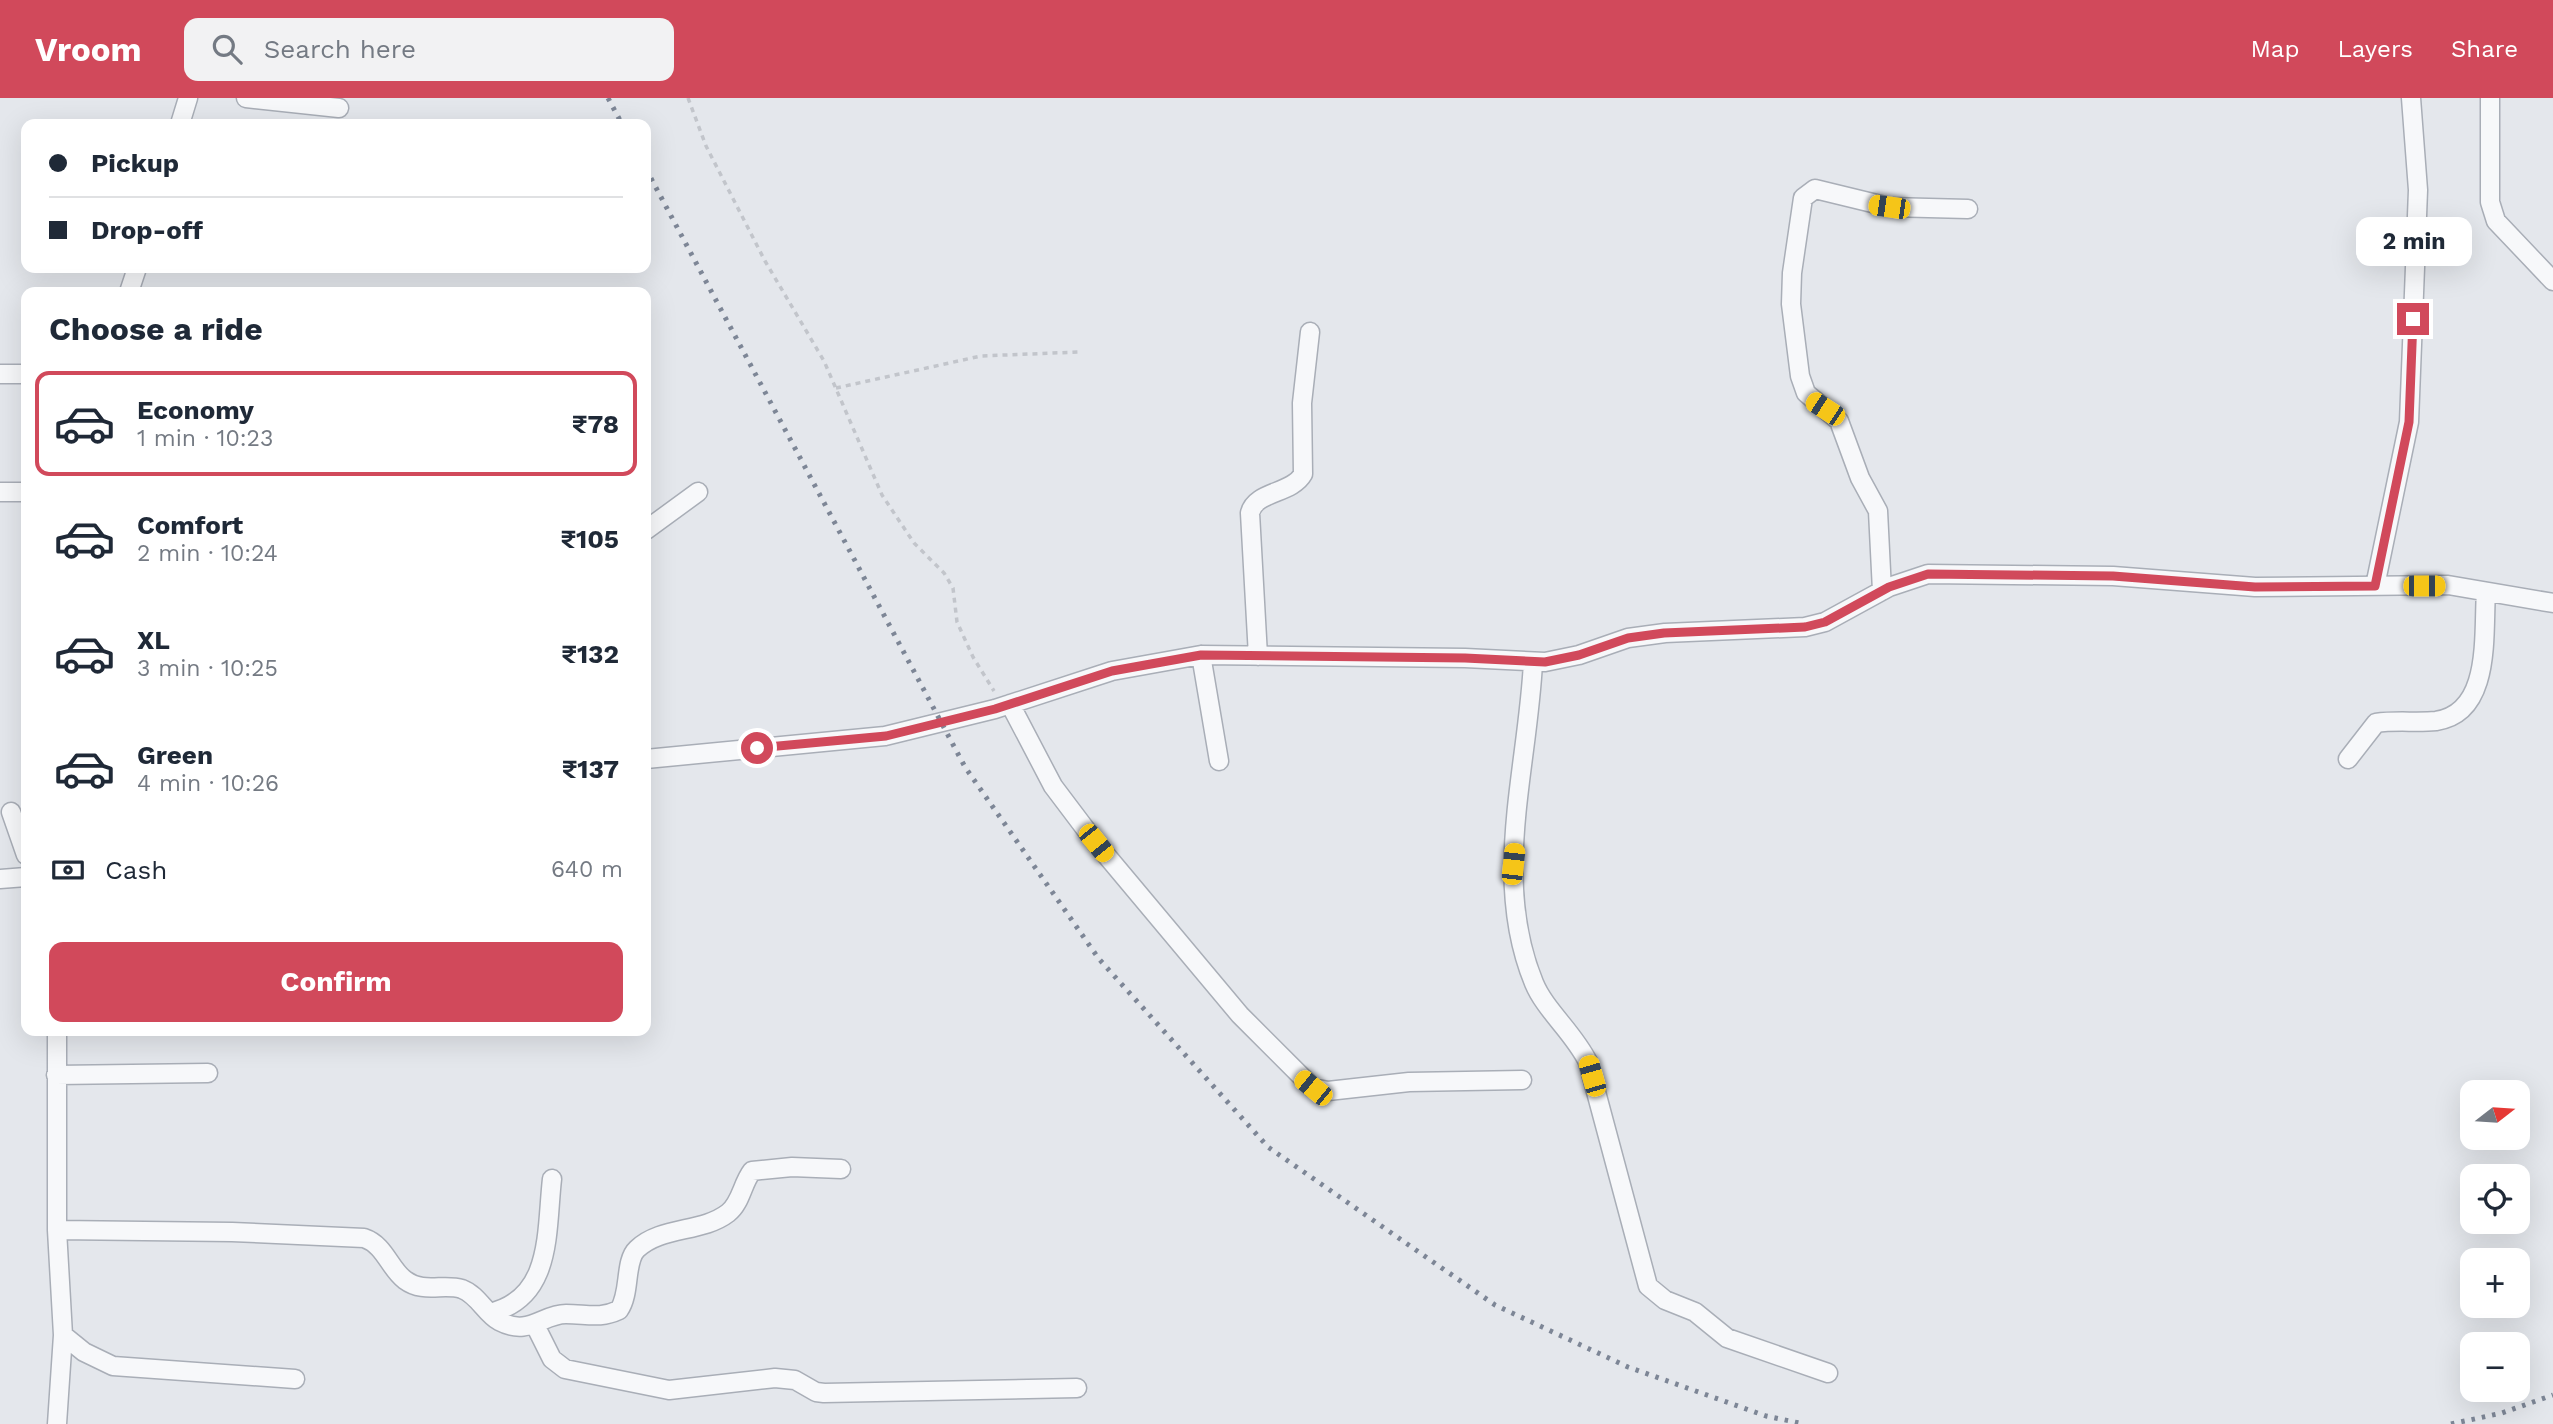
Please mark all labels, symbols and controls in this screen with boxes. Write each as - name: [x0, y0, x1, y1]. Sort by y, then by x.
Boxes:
- search box: [184, 18, 674, 81]
- text: Vroom: [35, 30, 142, 69]
- icon: search: [208, 30, 246, 68]
- text: Search here: [264, 34, 416, 64]
- text: Map: [2251, 35, 2299, 63]
- text: Layers: [2337, 35, 2413, 63]
- text: Share: [2451, 35, 2518, 63]
- text: Pickup: [91, 148, 179, 178]
- car: [1867, 194, 1912, 220]
- text: Drop-off: [91, 215, 203, 245]
- callout: 2 min: [2355, 218, 2471, 266]
- text: 2 min: [2383, 228, 2445, 255]
- route end: [2397, 303, 2429, 335]
- text: Choose a ride: [49, 310, 263, 348]
- car: [1802, 389, 1849, 429]
- icon: car: [53, 392, 116, 455]
- text: Economy: [137, 395, 254, 425]
- text: ₹78: [572, 409, 619, 439]
- text: 1 min · 10:23: [137, 425, 273, 452]
- icon: car: [53, 507, 116, 570]
- text: Comfort: [137, 510, 243, 540]
- text: ₹105: [560, 524, 619, 554]
- text: 2 min · 10:24: [137, 540, 278, 567]
- car: [2404, 576, 2446, 597]
- icon: car: [53, 622, 116, 685]
- text: XL: [137, 625, 170, 655]
- text: ₹132: [561, 639, 619, 669]
- text: 3 min · 10:25: [137, 655, 278, 682]
- route start: [741, 732, 773, 764]
- icon: car: [53, 737, 116, 800]
- text: Green: [137, 740, 213, 770]
- text: ₹137: [562, 754, 619, 784]
- text: 4 min · 10:26: [137, 770, 279, 797]
- car: [1075, 820, 1118, 866]
- car: [1501, 842, 1526, 886]
- icon: cash: [49, 851, 87, 889]
- text: Cash: [105, 855, 167, 885]
- text: 640 m: [551, 856, 623, 883]
- button: Confirm: [49, 942, 623, 1022]
- car: [1577, 1053, 1608, 1099]
- car: [1291, 1067, 1336, 1109]
- north arrow: [2460, 1080, 2530, 1150]
- map controls: [2460, 1080, 2530, 1402]
- button: locate: [2460, 1164, 2530, 1234]
- button: +: [2460, 1248, 2530, 1318]
- button: −: [2460, 1332, 2530, 1402]

